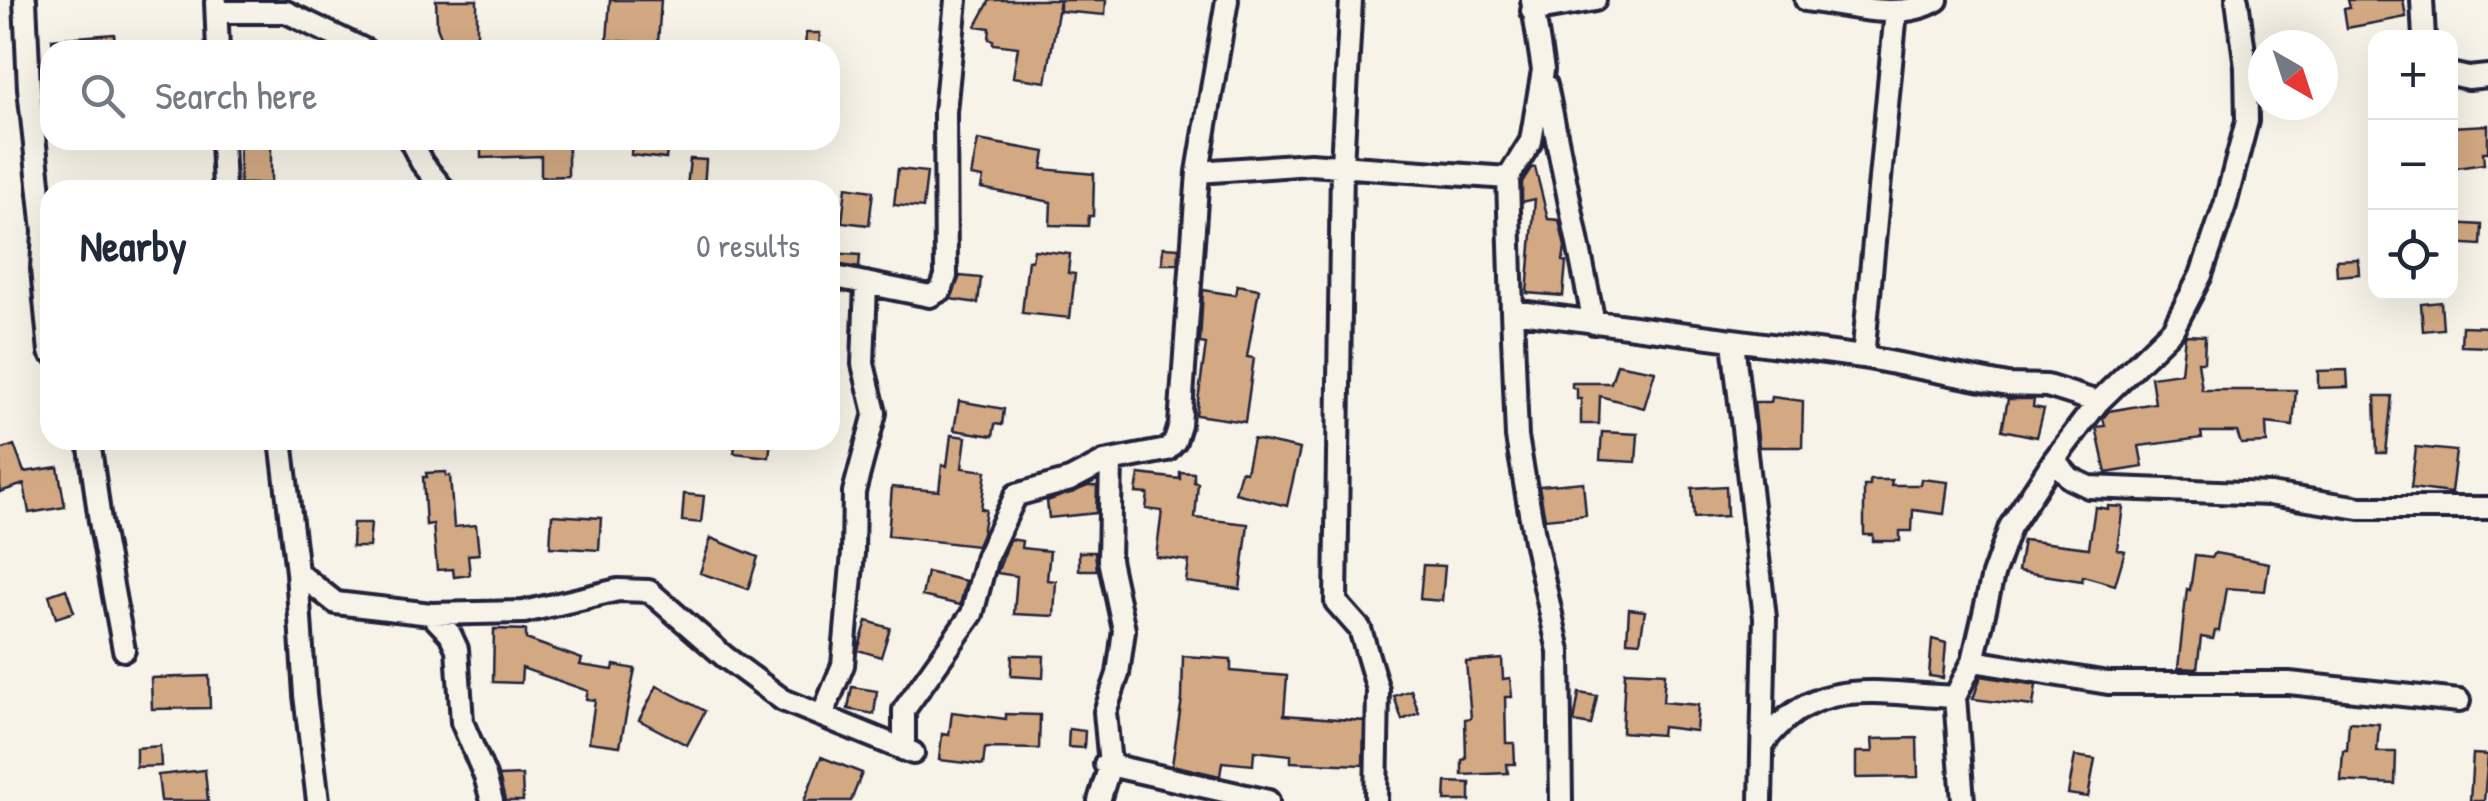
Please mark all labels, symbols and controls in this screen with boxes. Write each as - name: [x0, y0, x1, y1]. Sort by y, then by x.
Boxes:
- north arrow: [2248, 30, 2338, 120]
- map controls: [2368, 30, 2458, 300]
- button: +: [2368, 30, 2458, 120]
- search box: [40, 40, 840, 150]
- icon: search: [75, 68, 130, 123]
- text: Search here: [155, 69, 317, 121]
- button: −: [2368, 120, 2458, 210]
- button: locate: [2368, 210, 2458, 300]
- text: Nearby: [80, 217, 187, 274]
- text: 0 results: [696, 224, 800, 267]

